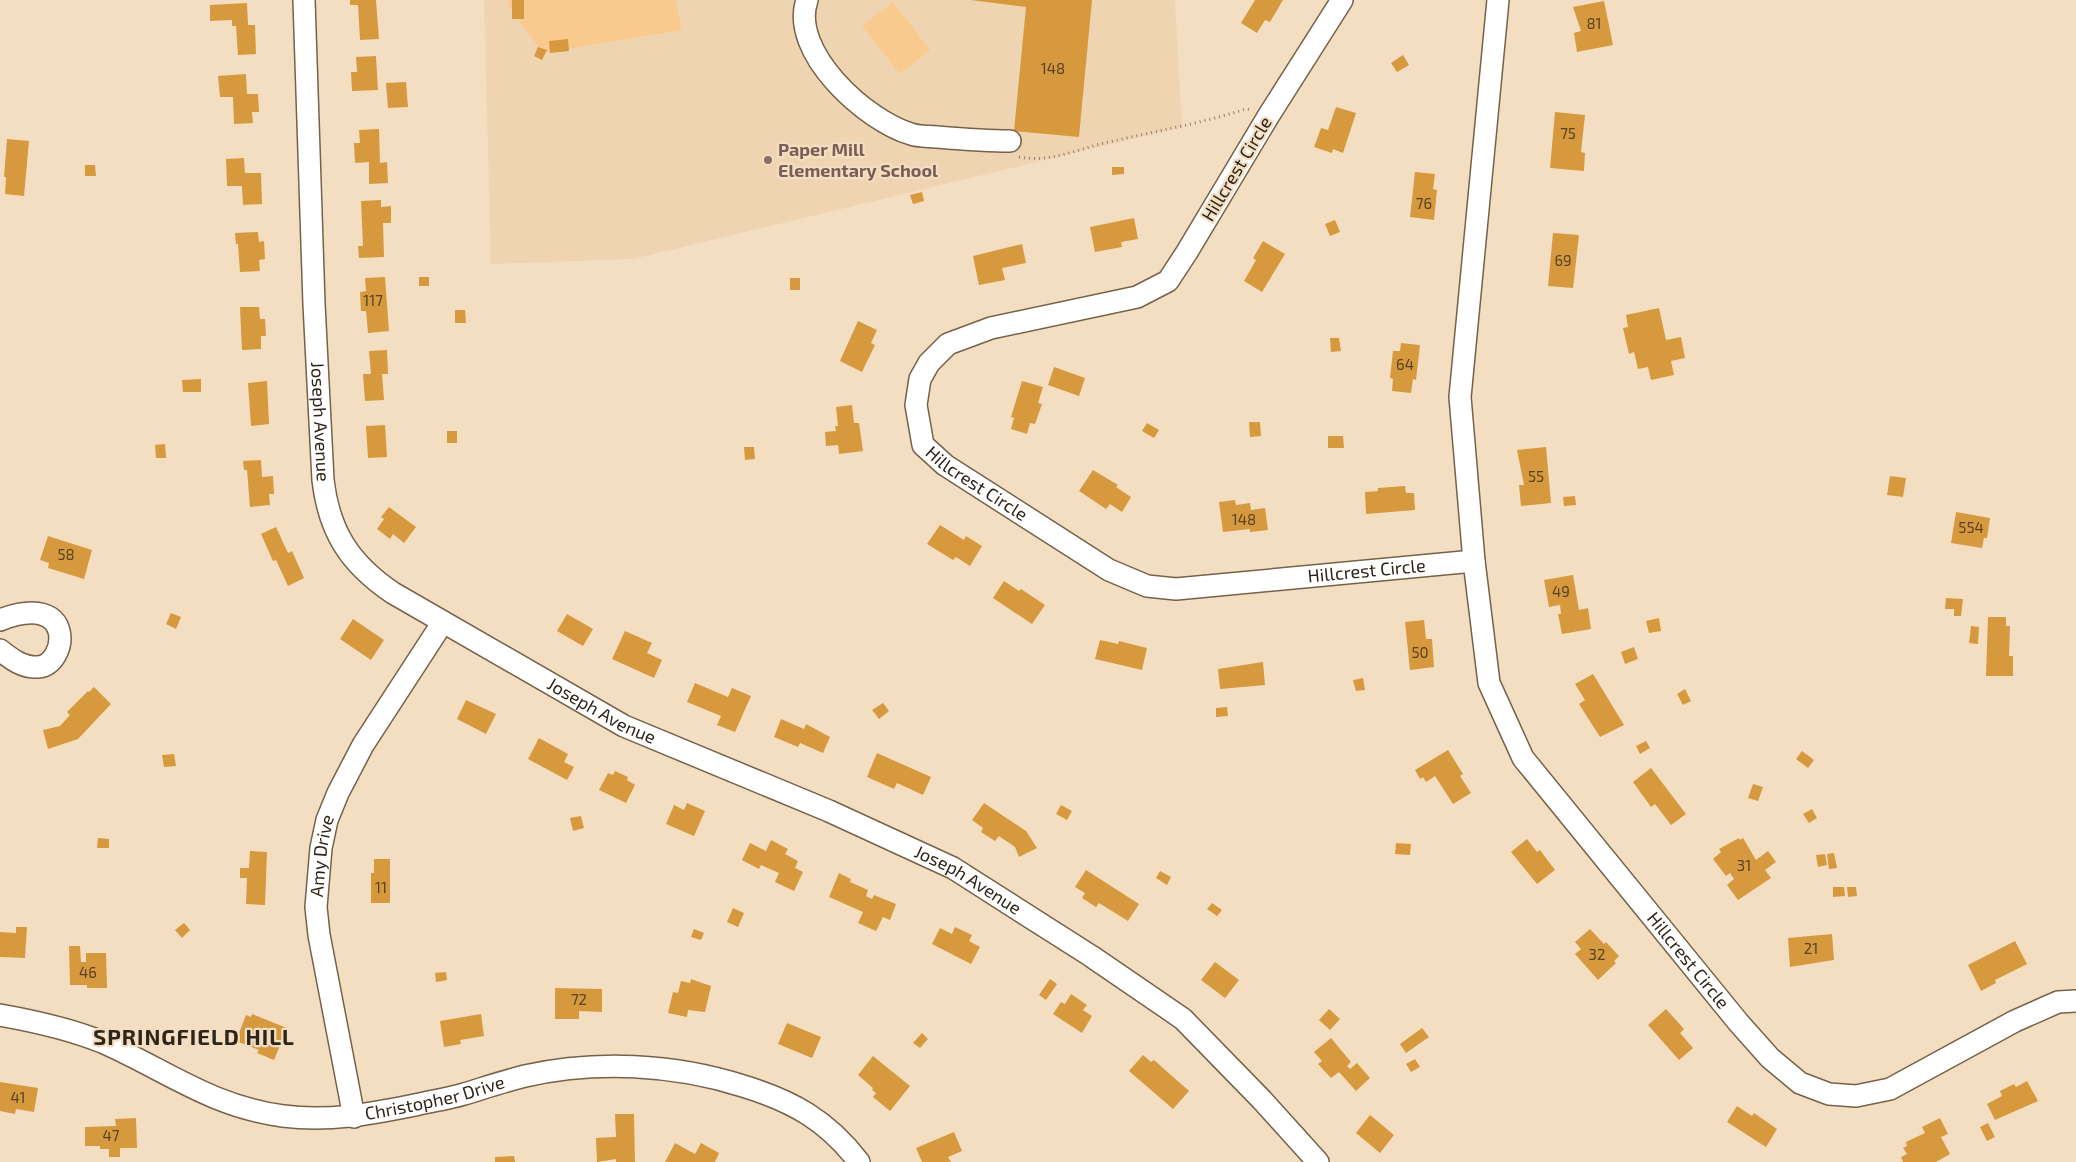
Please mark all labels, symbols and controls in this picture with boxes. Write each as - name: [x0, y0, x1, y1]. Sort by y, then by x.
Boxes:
- house number: 81: [1586, 14, 1602, 32]
- house number: 148: [1041, 59, 1065, 77]
- street label: Hillcrest Circle: [1196, 112, 1276, 225]
- house number: 75: [1560, 124, 1576, 142]
- place label: Paper Mill Elementary School: [778, 138, 938, 181]
- marker: Paper Mill Elementary School: [762, 154, 774, 166]
- house number: 76: [1416, 194, 1432, 212]
- house number: 69: [1554, 251, 1572, 269]
- house number: 117: [363, 291, 383, 309]
- house number: 64: [1396, 355, 1414, 373]
- street label: Joseph Avenue: [307, 361, 335, 482]
- street label: Hillcrest Circle: [922, 441, 1032, 525]
- house number: 55: [1528, 467, 1544, 485]
- house number: 148: [1232, 510, 1256, 528]
- house number: 554: [1958, 518, 1984, 536]
- house number: 58: [57, 545, 75, 563]
- street label: Hillcrest Circle: [1307, 554, 1426, 587]
- house number: 49: [1552, 582, 1570, 600]
- house number: 50: [1411, 643, 1429, 661]
- street label: Joseph Avenue: [544, 672, 659, 748]
- street label: Amy Drive: [305, 811, 338, 898]
- street label: Joseph Avenue: [911, 840, 1026, 919]
- house number: 31: [1737, 856, 1751, 874]
- house number: 11: [375, 878, 387, 896]
- street label: Hillcrest Circle: [1643, 907, 1735, 1013]
- house number: 21: [1804, 939, 1818, 957]
- house number: 32: [1589, 945, 1605, 963]
- house number: 46: [79, 963, 97, 981]
- house number: 72: [571, 990, 587, 1008]
- district label: SPRINGFIELD HILL: [93, 1023, 295, 1049]
- street label: Christopher Drive: [363, 1070, 507, 1124]
- house number: 41: [10, 1088, 26, 1106]
- house number: 47: [103, 1126, 120, 1144]

